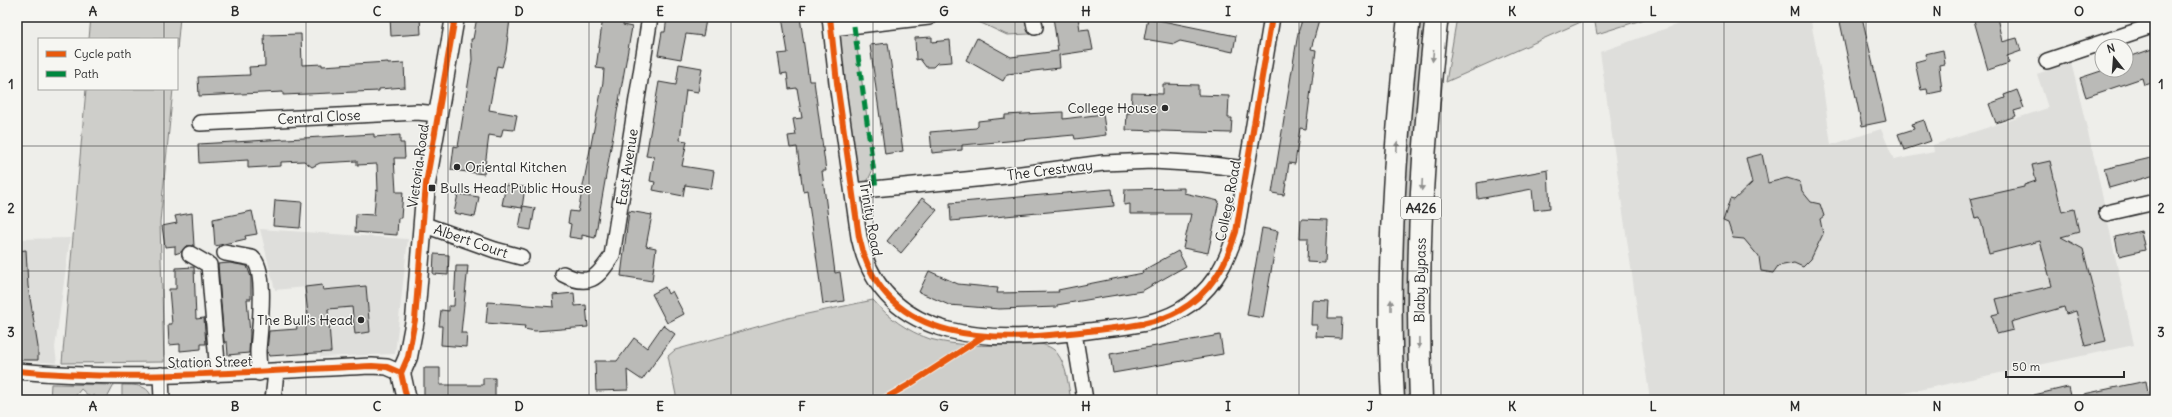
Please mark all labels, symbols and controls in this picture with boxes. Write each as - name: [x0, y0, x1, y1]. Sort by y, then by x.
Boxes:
- text: A: [89, 3, 98, 20]
- text: B: [231, 3, 240, 20]
- text: C: [373, 3, 382, 20]
- text: D: [514, 3, 524, 20]
- text: E: [656, 3, 664, 20]
- text: F: [798, 3, 806, 20]
- text: G: [939, 3, 949, 20]
- text: H: [1081, 3, 1091, 20]
- text: I: [1225, 3, 1231, 20]
- text: J: [1367, 3, 1374, 20]
- text: K: [1508, 3, 1517, 20]
- text: L: [1649, 3, 1657, 20]
- text: M: [1790, 3, 1800, 20]
- text: N: [1933, 3, 1941, 20]
- text: O: [2074, 3, 2084, 20]
- legend: [38, 38, 178, 90]
- north arrow: [2094, 38, 2134, 78]
- text: N: [2105, 41, 2117, 56]
- text: Cycle path: [74, 46, 131, 61]
- one-way arrow: [1429, 50, 1436, 62]
- text: Path: [74, 66, 99, 81]
- text: 1: [8, 76, 14, 93]
- text: 1: [2158, 76, 2164, 93]
- place label: College House: [1068, 99, 1157, 117]
- marker: College House: [1160, 103, 1170, 113]
- street label: Central Close: [277, 106, 361, 128]
- street label: Victoria Road: [403, 123, 433, 209]
- street label: East Avenue: [612, 127, 642, 207]
- one-way arrow: [1393, 141, 1400, 153]
- street label: The Crestway: [1006, 156, 1094, 184]
- place label: Oriental Kitchen: [465, 158, 567, 176]
- street label: College Road: [1211, 159, 1245, 243]
- marker: Oriental Kitchen: [452, 162, 462, 172]
- place label: Bulls Head Public House: [440, 179, 591, 197]
- one-way arrow: [1419, 179, 1425, 192]
- street label: Trinity Road: [856, 180, 886, 258]
- marker: Bulls Head Public House: [427, 183, 437, 193]
- road number: A426: [1401, 197, 1441, 219]
- text: 2: [7, 200, 15, 217]
- text: 2: [2157, 200, 2165, 217]
- street label: Albert Court: [432, 220, 510, 262]
- street label: Blaby Bypass: [1410, 237, 1430, 323]
- one-way arrow: [1388, 298, 1394, 311]
- place label: The Bull's Head: [257, 311, 353, 329]
- marker: The Bull's Head: [356, 315, 366, 325]
- text: 3: [7, 324, 15, 341]
- text: 3: [2157, 324, 2165, 341]
- one-way arrow: [1416, 337, 1423, 349]
- street label: Station Street: [167, 352, 253, 372]
- scale bar: [2006, 353, 2124, 379]
- text: 50 m: [2012, 359, 2041, 374]
- text: A: [89, 398, 98, 415]
- text: B: [231, 398, 240, 415]
- text: C: [373, 398, 382, 415]
- text: D: [514, 398, 524, 415]
- text: E: [656, 398, 664, 415]
- text: F: [798, 398, 806, 415]
- text: G: [939, 398, 949, 415]
- text: H: [1081, 398, 1091, 415]
- text: I: [1225, 398, 1231, 415]
- text: J: [1367, 398, 1374, 415]
- text: K: [1508, 398, 1517, 415]
- text: L: [1649, 398, 1657, 415]
- text: M: [1790, 398, 1800, 415]
- text: N: [1933, 398, 1941, 415]
- text: O: [2074, 398, 2084, 415]

